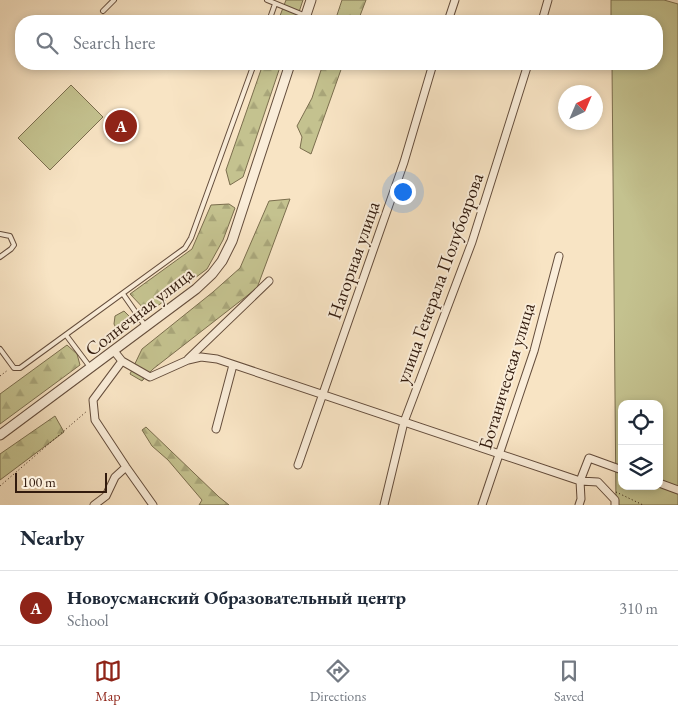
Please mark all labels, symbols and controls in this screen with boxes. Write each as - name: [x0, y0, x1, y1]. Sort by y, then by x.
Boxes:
- search box: [15, 15, 663, 70]
- icon: search: [33, 29, 61, 57]
- text: Search here: [73, 30, 155, 55]
- north arrow: [558, 85, 603, 130]
- pin: A: [105, 107, 137, 145]
- street label: улица Генерала Полубоярова: [390, 169, 489, 387]
- your location: [390, 179, 416, 205]
- street label: Нагорная улица: [322, 198, 385, 322]
- street label: Солнечная улица: [80, 261, 199, 362]
- street label: Ботаническая улица: [472, 299, 541, 453]
- map controls: [618, 400, 663, 490]
- button: locate: [618, 400, 663, 445]
- button: layers: [618, 445, 663, 490]
- scale bar: [15, 470, 108, 493]
- text: 100 m: [22, 473, 56, 491]
- text: Nearby: [20, 524, 84, 551]
- text: Новоусманский Образовательный центр: [67, 585, 406, 610]
- text: A: [30, 598, 42, 619]
- text: 310 m: [619, 598, 658, 619]
- text: School: [67, 610, 109, 631]
- tab: Map: [94, 657, 122, 705]
- tab: Directions: [310, 657, 366, 705]
- tab: Saved: [554, 657, 584, 705]

